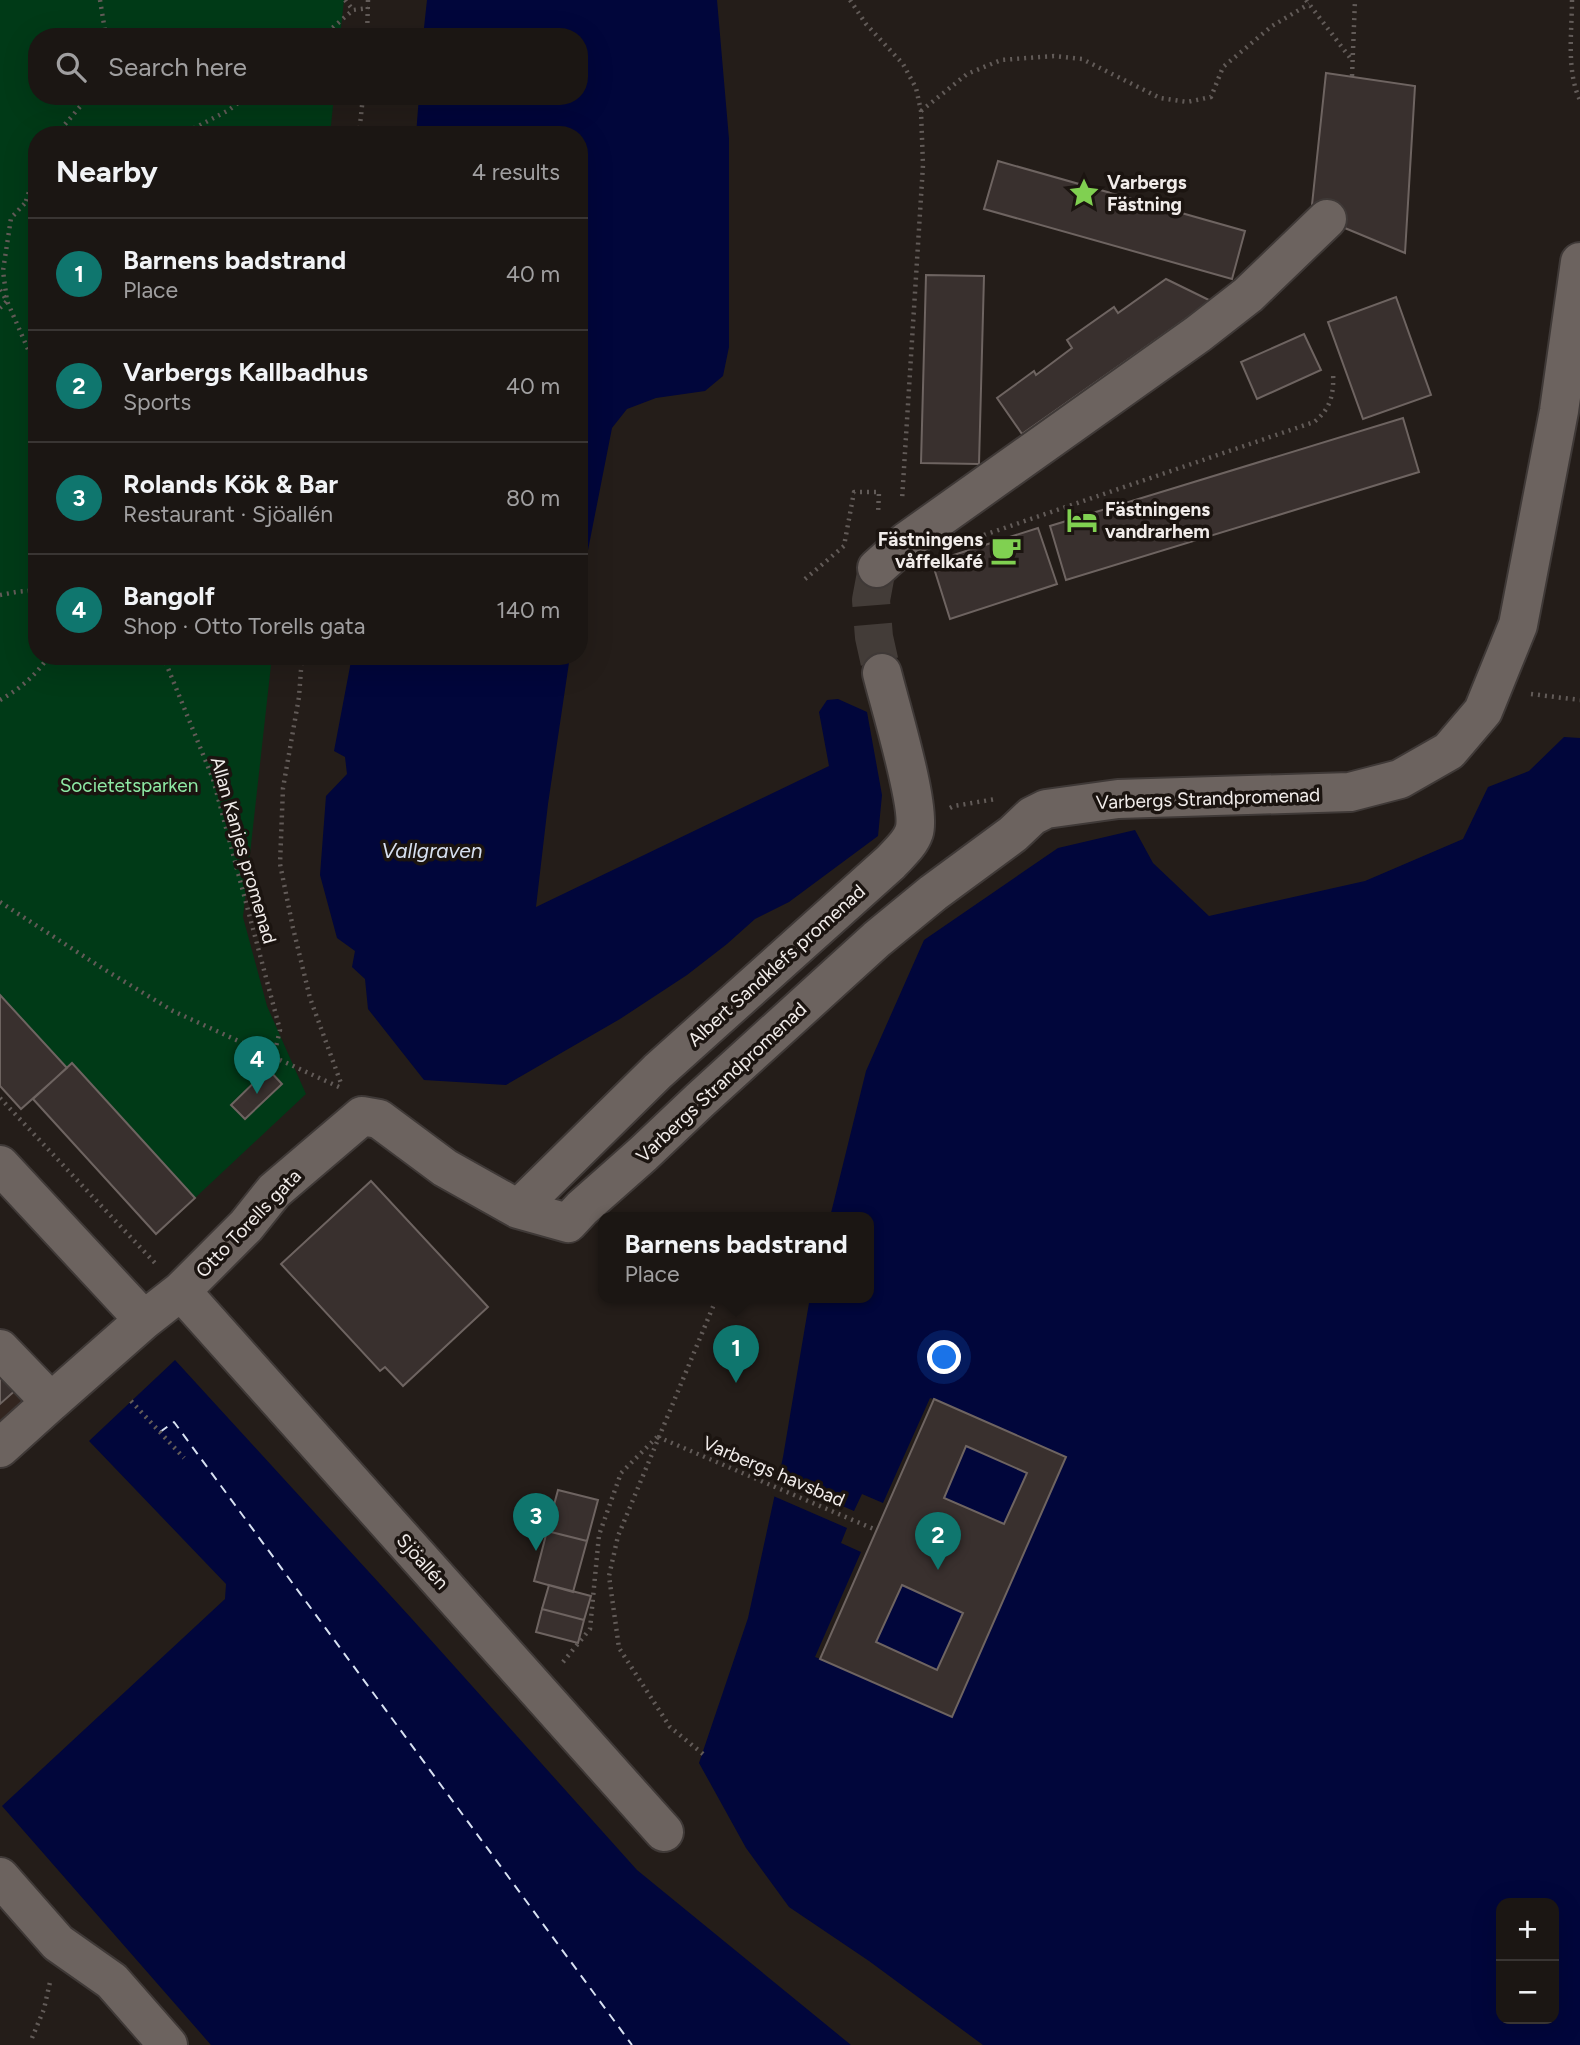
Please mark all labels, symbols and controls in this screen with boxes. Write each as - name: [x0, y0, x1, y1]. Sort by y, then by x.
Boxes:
- search box: [28, 28, 588, 105]
- icon: search: [52, 48, 90, 86]
- text: Search here: [108, 51, 247, 83]
- text: Nearby: [56, 153, 158, 190]
- text: 4 results: [472, 158, 560, 186]
- place label: Varbergs Fästning: [1107, 171, 1187, 216]
- place icon: Varbergs Fästning: [1067, 176, 1101, 210]
- text: Barnens badstrand: [123, 244, 346, 276]
- text: 1: [74, 260, 84, 288]
- text: 40 m: [506, 260, 560, 288]
- text: Place: [123, 276, 178, 304]
- text: Varbergs Kallbadhus: [123, 356, 368, 388]
- text: 2: [72, 372, 86, 400]
- text: 40 m: [506, 372, 560, 400]
- text: Sports: [123, 388, 191, 416]
- text: Rolands Kök & Bar: [123, 468, 338, 500]
- text: 3: [73, 484, 85, 512]
- text: 80 m: [506, 484, 560, 512]
- place label: Fästningens vandrarhem: [1105, 498, 1210, 543]
- text: Restaurant · Sjöallén: [123, 500, 333, 528]
- hotel icon: Fästningens vandrarhem: [1065, 503, 1099, 537]
- place label: Fästningens våffelkafé: [878, 528, 983, 573]
- cafe icon: Fästningens våffelkafé: [989, 533, 1023, 567]
- text: Bangolf: [123, 580, 215, 612]
- text: 4: [72, 596, 86, 624]
- text: 140 m: [496, 596, 560, 624]
- text: Shop · Otto Torells gata: [123, 612, 365, 640]
- street label: Allan Kanjes promenad: [206, 754, 281, 946]
- park label: Societetsparken: [60, 774, 198, 797]
- street label: Varbergs Strandpromenad: [1095, 783, 1321, 814]
- water label: Vallgraven: [381, 838, 483, 863]
- street label: Albert Sandklefs promenad: [683, 880, 870, 1051]
- street label: Varbergs Strandpromenad: [631, 997, 811, 1167]
- pin: 4: [234, 1036, 280, 1094]
- street label: Otto Torells gata: [191, 1164, 306, 1282]
- popup: [598, 1212, 874, 1303]
- text: Barnens badstrand: [624, 1228, 848, 1260]
- text: Place: [624, 1260, 680, 1288]
- pin: 1: [713, 1325, 759, 1383]
- your location: [927, 1340, 961, 1374]
- street label: Varbergs havsbad: [699, 1431, 848, 1512]
- pin: 3: [513, 1493, 559, 1551]
- pin: 2: [915, 1512, 961, 1570]
- street label: Sjöallén: [392, 1529, 454, 1594]
- map controls: [1496, 1898, 1559, 2024]
- button: +: [1496, 1898, 1559, 1961]
- button: −: [1496, 1961, 1559, 2024]

